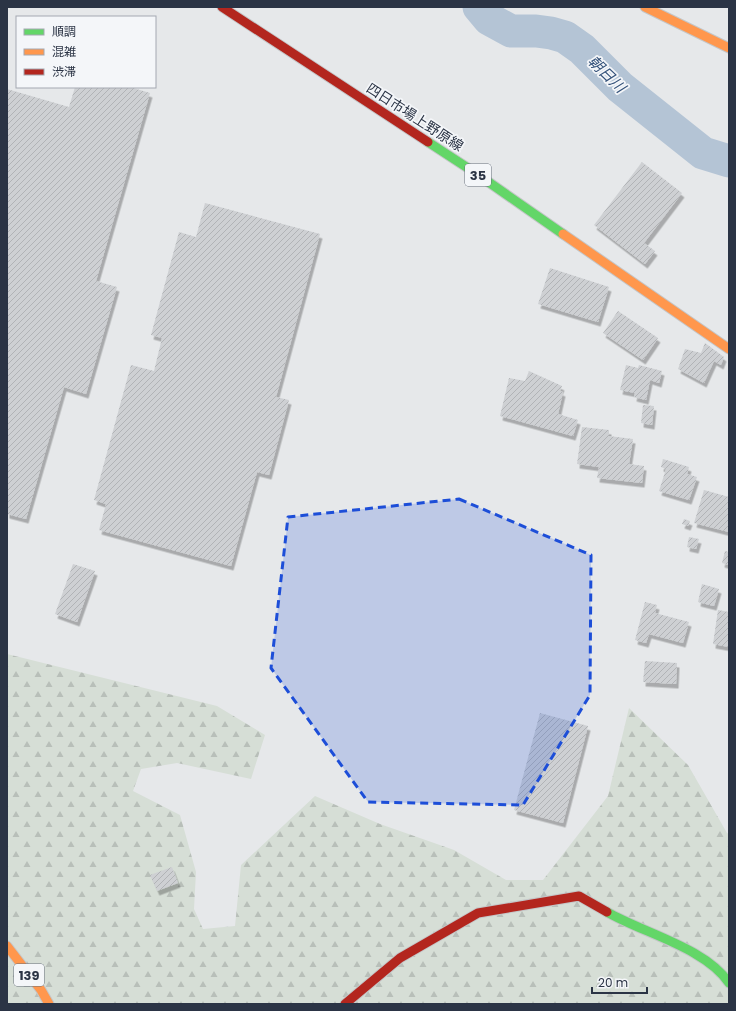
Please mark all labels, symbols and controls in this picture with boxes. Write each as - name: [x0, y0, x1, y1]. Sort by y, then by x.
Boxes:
- legend: [16, 16, 156, 88]
- text: 順調: [52, 23, 76, 40]
- text: 混雑: [52, 43, 76, 60]
- water label: 朝日川: [584, 51, 632, 99]
- text: 渋滞: [52, 63, 76, 80]
- street label: 四日市場上野原線: [363, 78, 467, 156]
- road number: 35: [465, 164, 491, 186]
- road number: 139: [14, 964, 44, 986]
- scale bar: [592, 969, 647, 995]
- text: 20 m: [598, 974, 628, 991]

